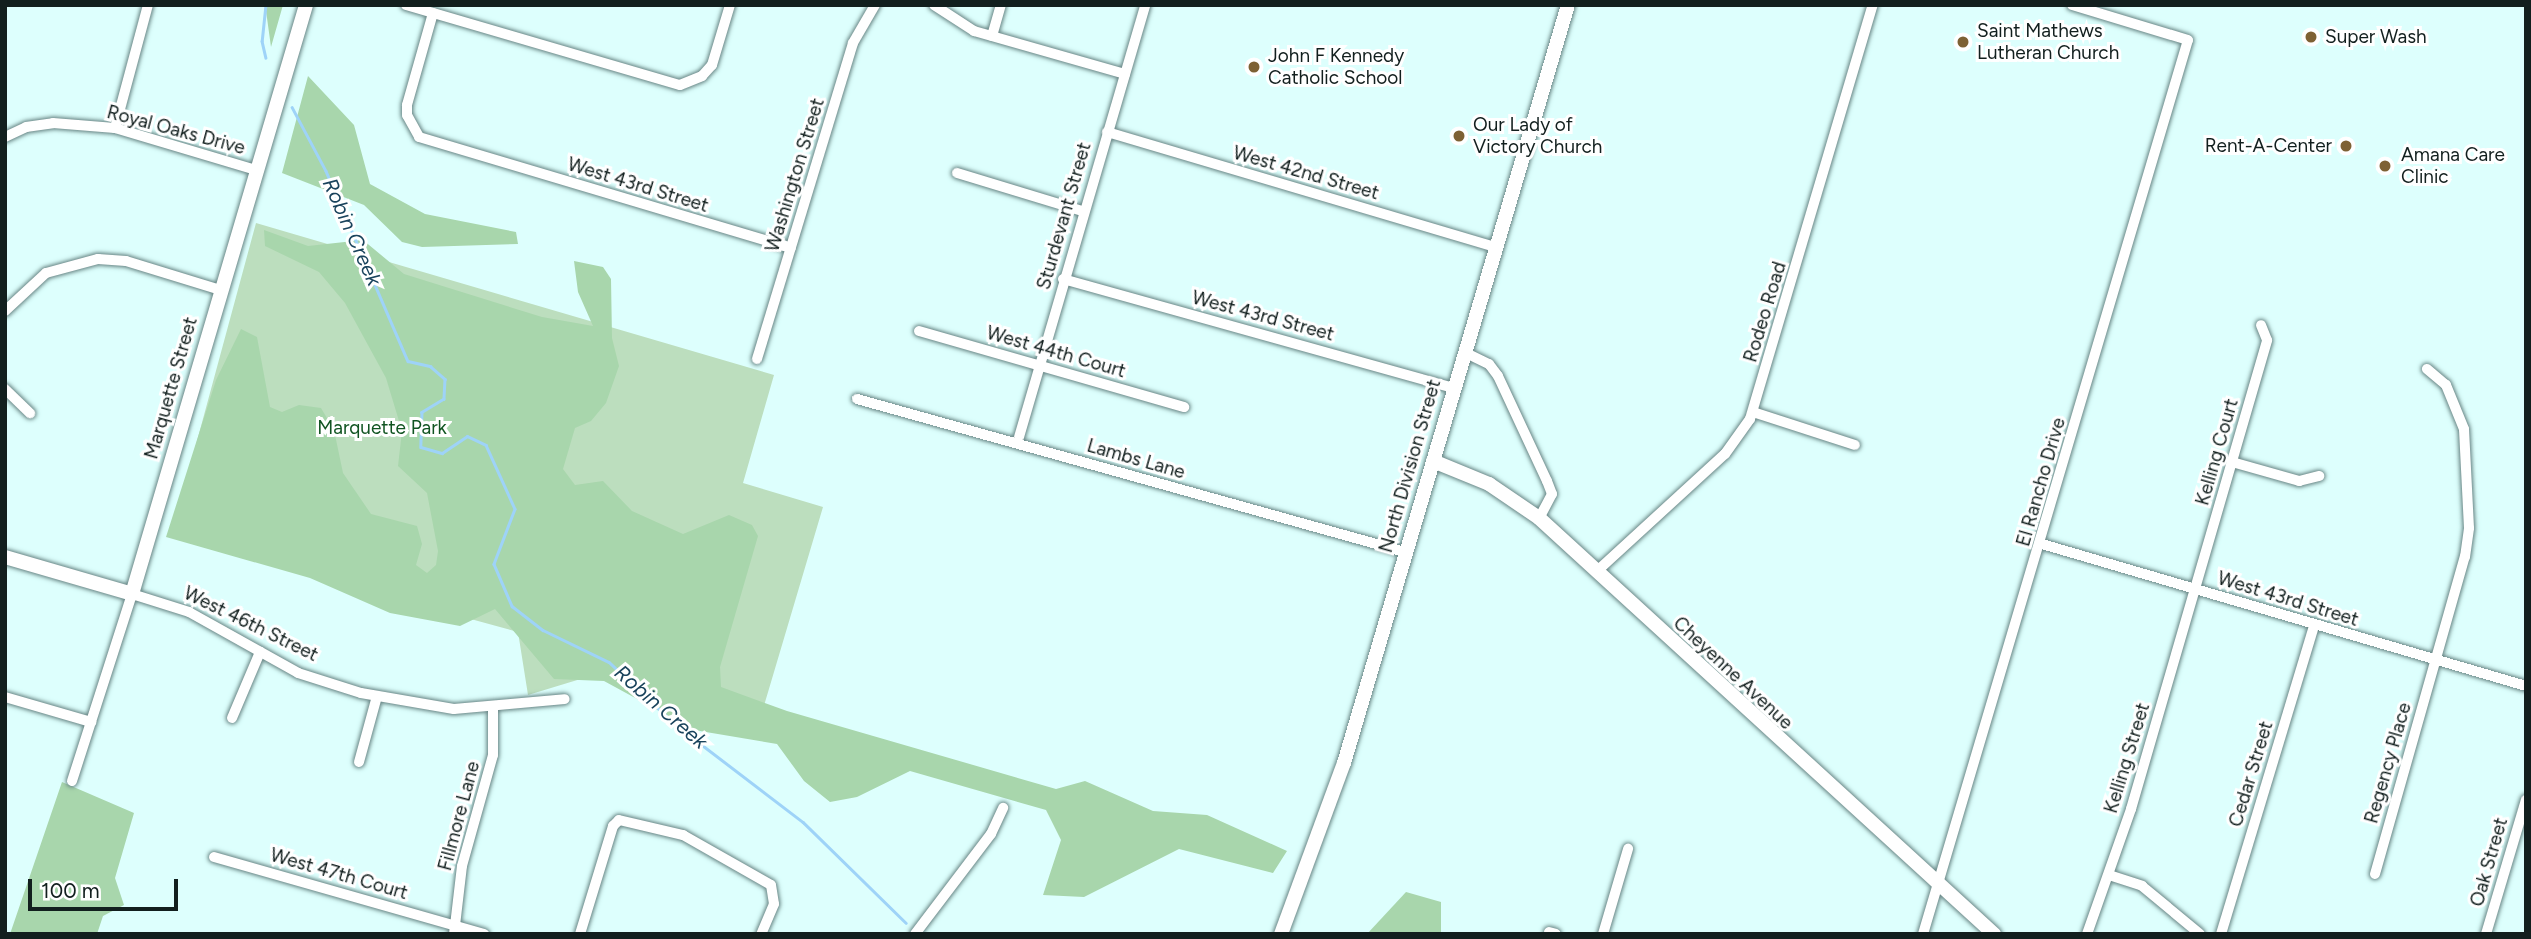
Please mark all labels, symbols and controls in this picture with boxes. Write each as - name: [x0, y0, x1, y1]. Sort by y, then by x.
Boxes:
- place label: Saint Mathews Lutheran Church: [1977, 20, 2119, 64]
- place label: Super Wash: [2325, 26, 2427, 48]
- marker: Super Wash: [2303, 29, 2319, 45]
- marker: Saint Mathews Lutheran Church: [1955, 34, 1971, 50]
- place label: John F Kennedy Catholic School: [1268, 45, 1404, 89]
- marker: John F Kennedy Catholic School: [1246, 59, 1262, 75]
- street label: Washington Street: [761, 95, 829, 255]
- street label: Royal Oaks Drive: [104, 101, 248, 159]
- place label: Our Lady of Victory Church: [1473, 114, 1602, 158]
- marker: Our Lady of Victory Church: [1451, 128, 1467, 144]
- place label: Rent-A-Center: [2205, 135, 2332, 157]
- marker: Rent-A-Center: [2338, 138, 2354, 154]
- street label: Sturdevant Street: [1032, 140, 1096, 292]
- street label: West 42nd Street: [1230, 141, 1382, 205]
- place label: Amana Care Clinic: [2401, 144, 2505, 188]
- street label: West 43rd Street: [565, 153, 711, 217]
- marker: Amana Care Clinic: [2375, 156, 2395, 176]
- water label: Robin Creek: [317, 174, 387, 290]
- street label: Rodeo Road: [1739, 259, 1791, 365]
- street label: West 43rd Street: [1189, 286, 1337, 346]
- street label: Marquette Street: [140, 314, 202, 462]
- street label: West 44th Court: [984, 321, 1128, 383]
- street label: North Division Street: [1374, 377, 1446, 555]
- street label: Kelling Court: [2191, 396, 2243, 508]
- street label: El Rancho Drive: [2012, 415, 2070, 549]
- park label: Marquette Park: [317, 417, 447, 439]
- street label: Lambs Lane: [1084, 434, 1188, 484]
- street label: West 43rd Street: [2215, 567, 2361, 631]
- street label: West 46th Street: [180, 582, 322, 666]
- street label: Cheyenne Avenue: [1669, 612, 1797, 734]
- water label: Robin Creek: [609, 660, 713, 754]
- street label: Kelling Street: [2099, 700, 2155, 816]
- street label: Regency Place: [2360, 700, 2416, 826]
- street label: Cedar Street: [2224, 718, 2278, 830]
- street label: Fillmore Lane: [433, 759, 485, 873]
- street label: Oak Street: [2465, 815, 2513, 909]
- street label: West 47th Court: [268, 843, 410, 905]
- scale bar: [32, 866, 182, 910]
- text: 100 m: [41, 878, 100, 903]

